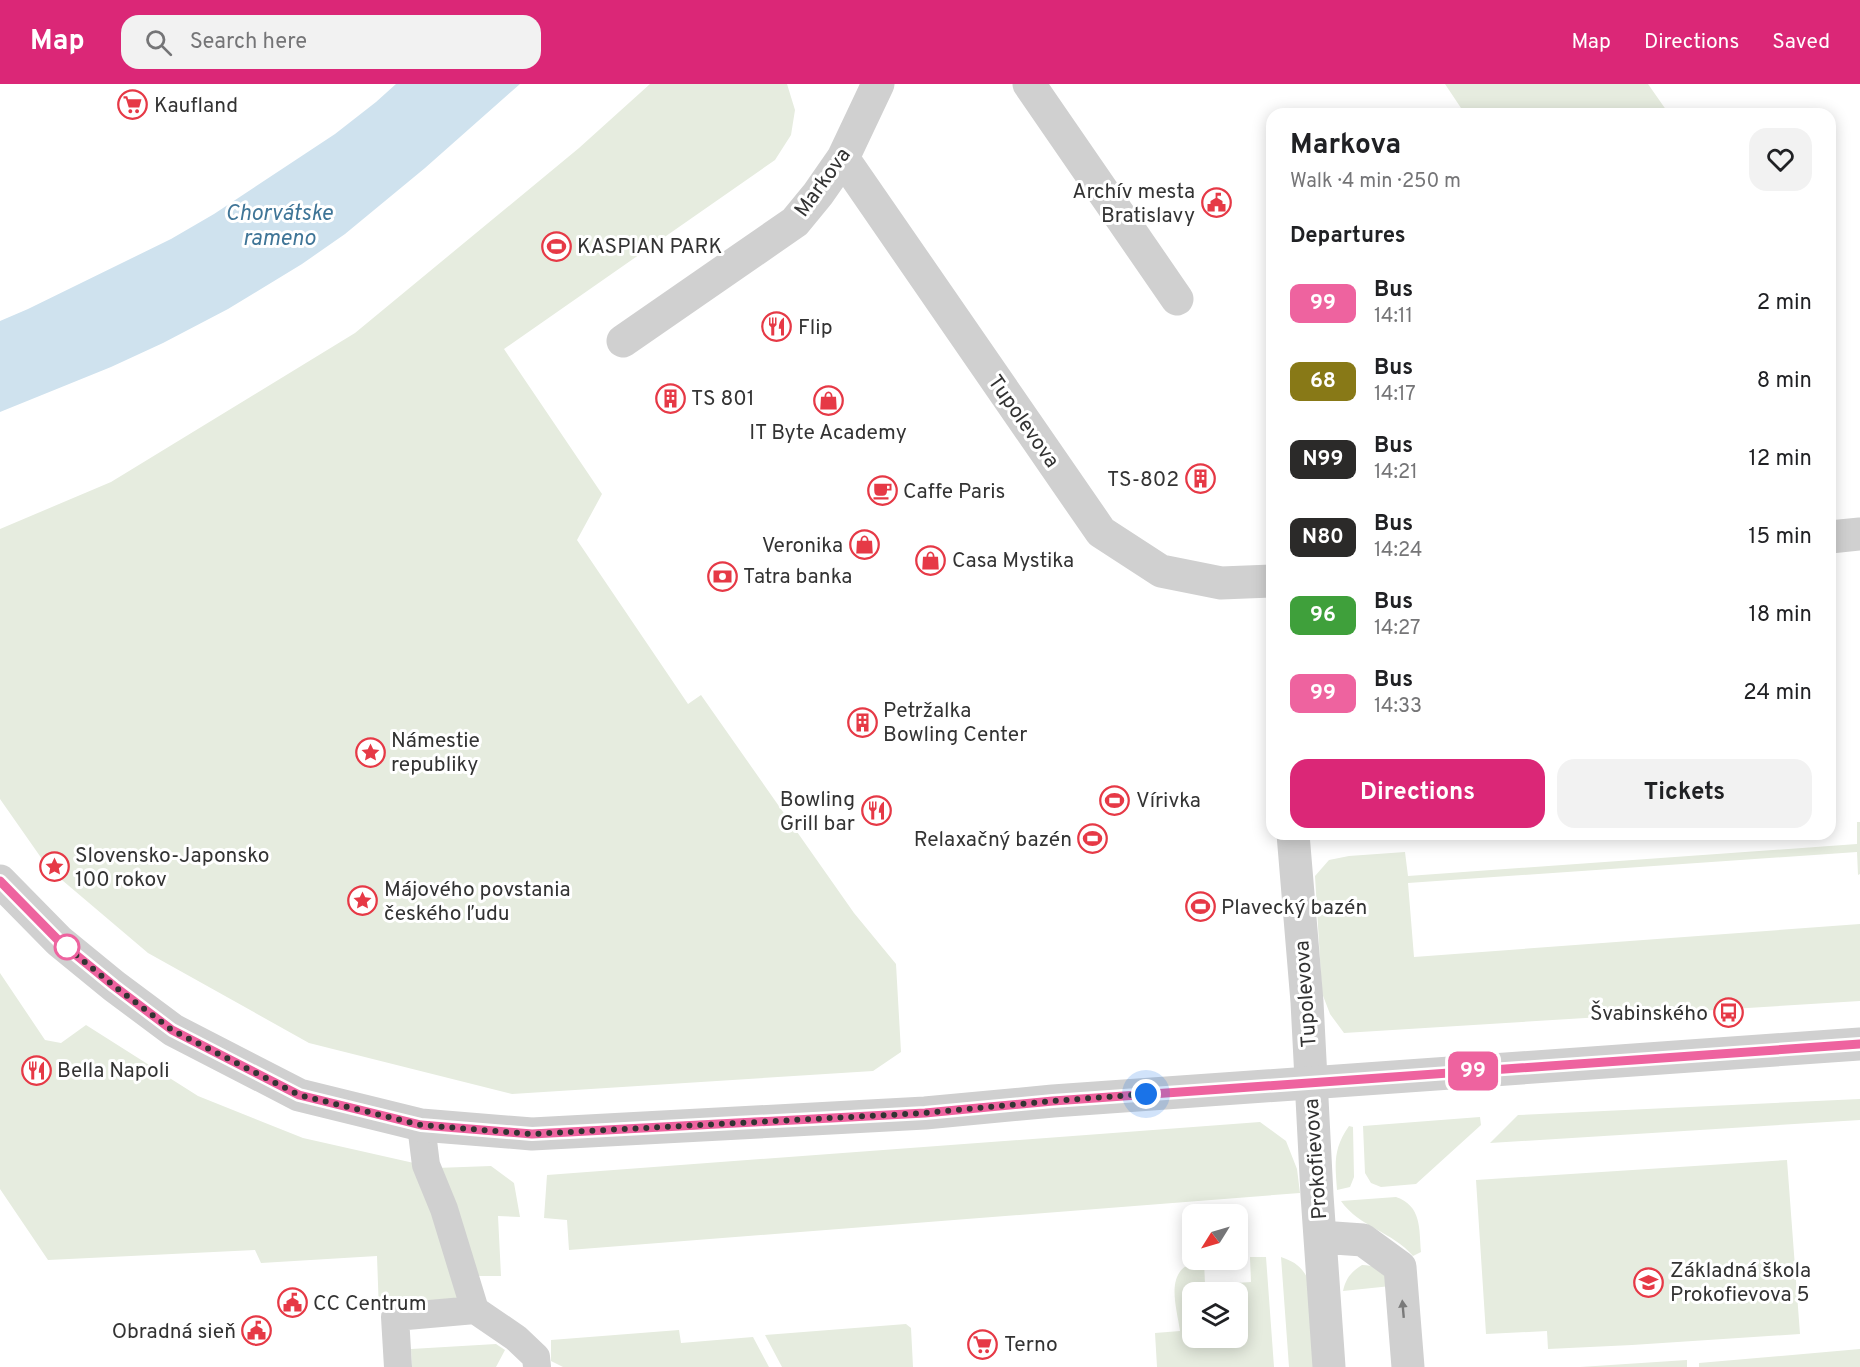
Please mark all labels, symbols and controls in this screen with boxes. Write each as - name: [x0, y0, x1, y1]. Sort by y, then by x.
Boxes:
- search box: [121, 15, 541, 69]
- text: Map: [30, 24, 85, 60]
- icon: search: [142, 26, 175, 59]
- text: Search here: [190, 29, 307, 56]
- text: Map: [1571, 29, 1611, 56]
- text: Directions: [1644, 29, 1739, 56]
- text: Saved: [1772, 29, 1830, 56]
- supermarket icon: Kaufland: [117, 89, 149, 121]
- place label: Kaufland: [154, 93, 238, 120]
- text: Markova: [1290, 128, 1401, 164]
- button: heart: [1749, 128, 1812, 191]
- street label: Markova: [789, 143, 857, 223]
- text: Walk · 4 min · 250 m: [1290, 169, 1461, 195]
- place label: Archív mesta Bratislavy: [1072, 179, 1195, 230]
- public building icon: Archív mesta Bratislavy: [1200, 187, 1232, 219]
- water label: Chorvátske rameno: [225, 201, 333, 253]
- text: Departures: [1290, 223, 1406, 250]
- sports icon: KASPIAN PARK: [540, 230, 572, 262]
- place label: KASPIAN PARK: [577, 234, 722, 261]
- text: Bus: [1374, 277, 1413, 304]
- text: 99: [1310, 290, 1336, 317]
- text: 2 min: [1757, 290, 1812, 317]
- text: 14:11: [1374, 304, 1413, 330]
- restaurant icon: Flip: [761, 311, 793, 343]
- place label: Flip: [798, 315, 833, 342]
- text: Bus: [1374, 355, 1413, 382]
- text: 68: [1310, 368, 1336, 395]
- text: 8 min: [1757, 368, 1812, 395]
- street label: Tupolevova: [981, 370, 1065, 474]
- building icon: TS 801: [654, 382, 686, 414]
- text: 14:17: [1374, 382, 1416, 408]
- shop icon: IT Byte Academy: [812, 385, 844, 417]
- place label: TS 801: [691, 386, 754, 413]
- place label: IT Byte Academy: [749, 420, 907, 447]
- text: Bus: [1374, 433, 1413, 460]
- text: N99: [1303, 446, 1343, 473]
- text: 12 min: [1749, 446, 1812, 473]
- text: 14:21: [1374, 460, 1418, 486]
- building icon: TS-802: [1184, 463, 1216, 495]
- place label: TS-802: [1107, 467, 1179, 494]
- cafe icon: Caffe Paris: [866, 475, 898, 507]
- place label: Caffe Paris: [903, 479, 1005, 506]
- text: Bus: [1374, 511, 1413, 538]
- text: N80: [1302, 524, 1344, 551]
- text: 15 min: [1748, 524, 1812, 551]
- shop icon: Veronika: [848, 529, 880, 561]
- place label: Veronika: [762, 533, 843, 560]
- text: 14:24: [1374, 538, 1422, 564]
- shop icon: Casa Mystika: [915, 544, 947, 576]
- place label: Casa Mystika: [952, 548, 1074, 575]
- bank icon: Tatra banka: [706, 560, 738, 592]
- place label: Tatra banka: [743, 564, 852, 591]
- text: Bus: [1374, 589, 1413, 616]
- text: 96: [1310, 602, 1336, 629]
- text: 18 min: [1749, 602, 1812, 629]
- text: 14:27: [1374, 616, 1420, 642]
- text: Bus: [1374, 667, 1413, 694]
- text: 99: [1310, 680, 1336, 707]
- text: 24 min: [1743, 680, 1812, 707]
- text: 14:33: [1374, 694, 1422, 720]
- place label: Petržalka Bowling Center: [883, 698, 1027, 749]
- building icon: Petržalka Bowling Center: [846, 706, 878, 738]
- place label: Námestie republiky: [391, 728, 480, 779]
- place icon: Námestie republiky: [354, 736, 386, 768]
- button: Directions: [1290, 759, 1545, 828]
- button: Tickets: [1557, 759, 1812, 828]
- sports icon: Vírivka: [1099, 784, 1131, 816]
- place label: Bowling Grill bar: [780, 787, 855, 838]
- place label: Vírivka: [1136, 788, 1201, 815]
- restaurant icon: Bowling Grill bar: [860, 795, 892, 827]
- sports icon: Relaxačný bazén: [1077, 823, 1109, 855]
- place label: Relaxačný bazén: [914, 827, 1072, 854]
- place label: Slovensko-Japonsko 100 rokov: [75, 843, 270, 894]
- place icon: Slovensko-Japonsko 100 rokov: [38, 851, 70, 883]
- place label: Májového povstania českého ľudu: [384, 877, 571, 928]
- place icon: Májového povstania českého ľudu: [347, 885, 379, 917]
- sports icon: Plavecký bazén: [1184, 891, 1216, 923]
- place label: Plavecký bazén: [1221, 895, 1367, 922]
- unlabelled marker: [54, 934, 80, 960]
- street label: Tupolevova: [1289, 939, 1324, 1048]
- bus stop icon: Švabinského: [1713, 997, 1745, 1029]
- place label: Švabinského: [1590, 1000, 1708, 1028]
- line badge: 99: [1446, 1052, 1500, 1090]
- restaurant icon: Bella Napoli: [20, 1054, 52, 1086]
- place label: Bella Napoli: [57, 1058, 170, 1085]
- text: 99: [1460, 1058, 1486, 1085]
- your location: [1131, 1079, 1161, 1109]
- street label: Prokofievova: [1299, 1097, 1334, 1220]
- north arrow: [1182, 1204, 1248, 1270]
- map controls: [1182, 1204, 1248, 1348]
- place label: Základná škola Prokofievova 5: [1670, 1258, 1811, 1309]
- school or university icon: Základná škola Prokofievova 5: [1633, 1266, 1665, 1298]
- button: layers: [1182, 1282, 1248, 1348]
- public building icon: CC Centrum: [276, 1287, 308, 1319]
- place label: CC Centrum: [313, 1291, 426, 1318]
- one-way arrow: [1398, 1299, 1408, 1318]
- public building icon: Obradná sieň: [241, 1315, 273, 1347]
- place label: Obradná sieň: [112, 1319, 236, 1346]
- supermarket icon: Terno: [967, 1328, 999, 1360]
- place label: Terno: [1004, 1332, 1058, 1359]

